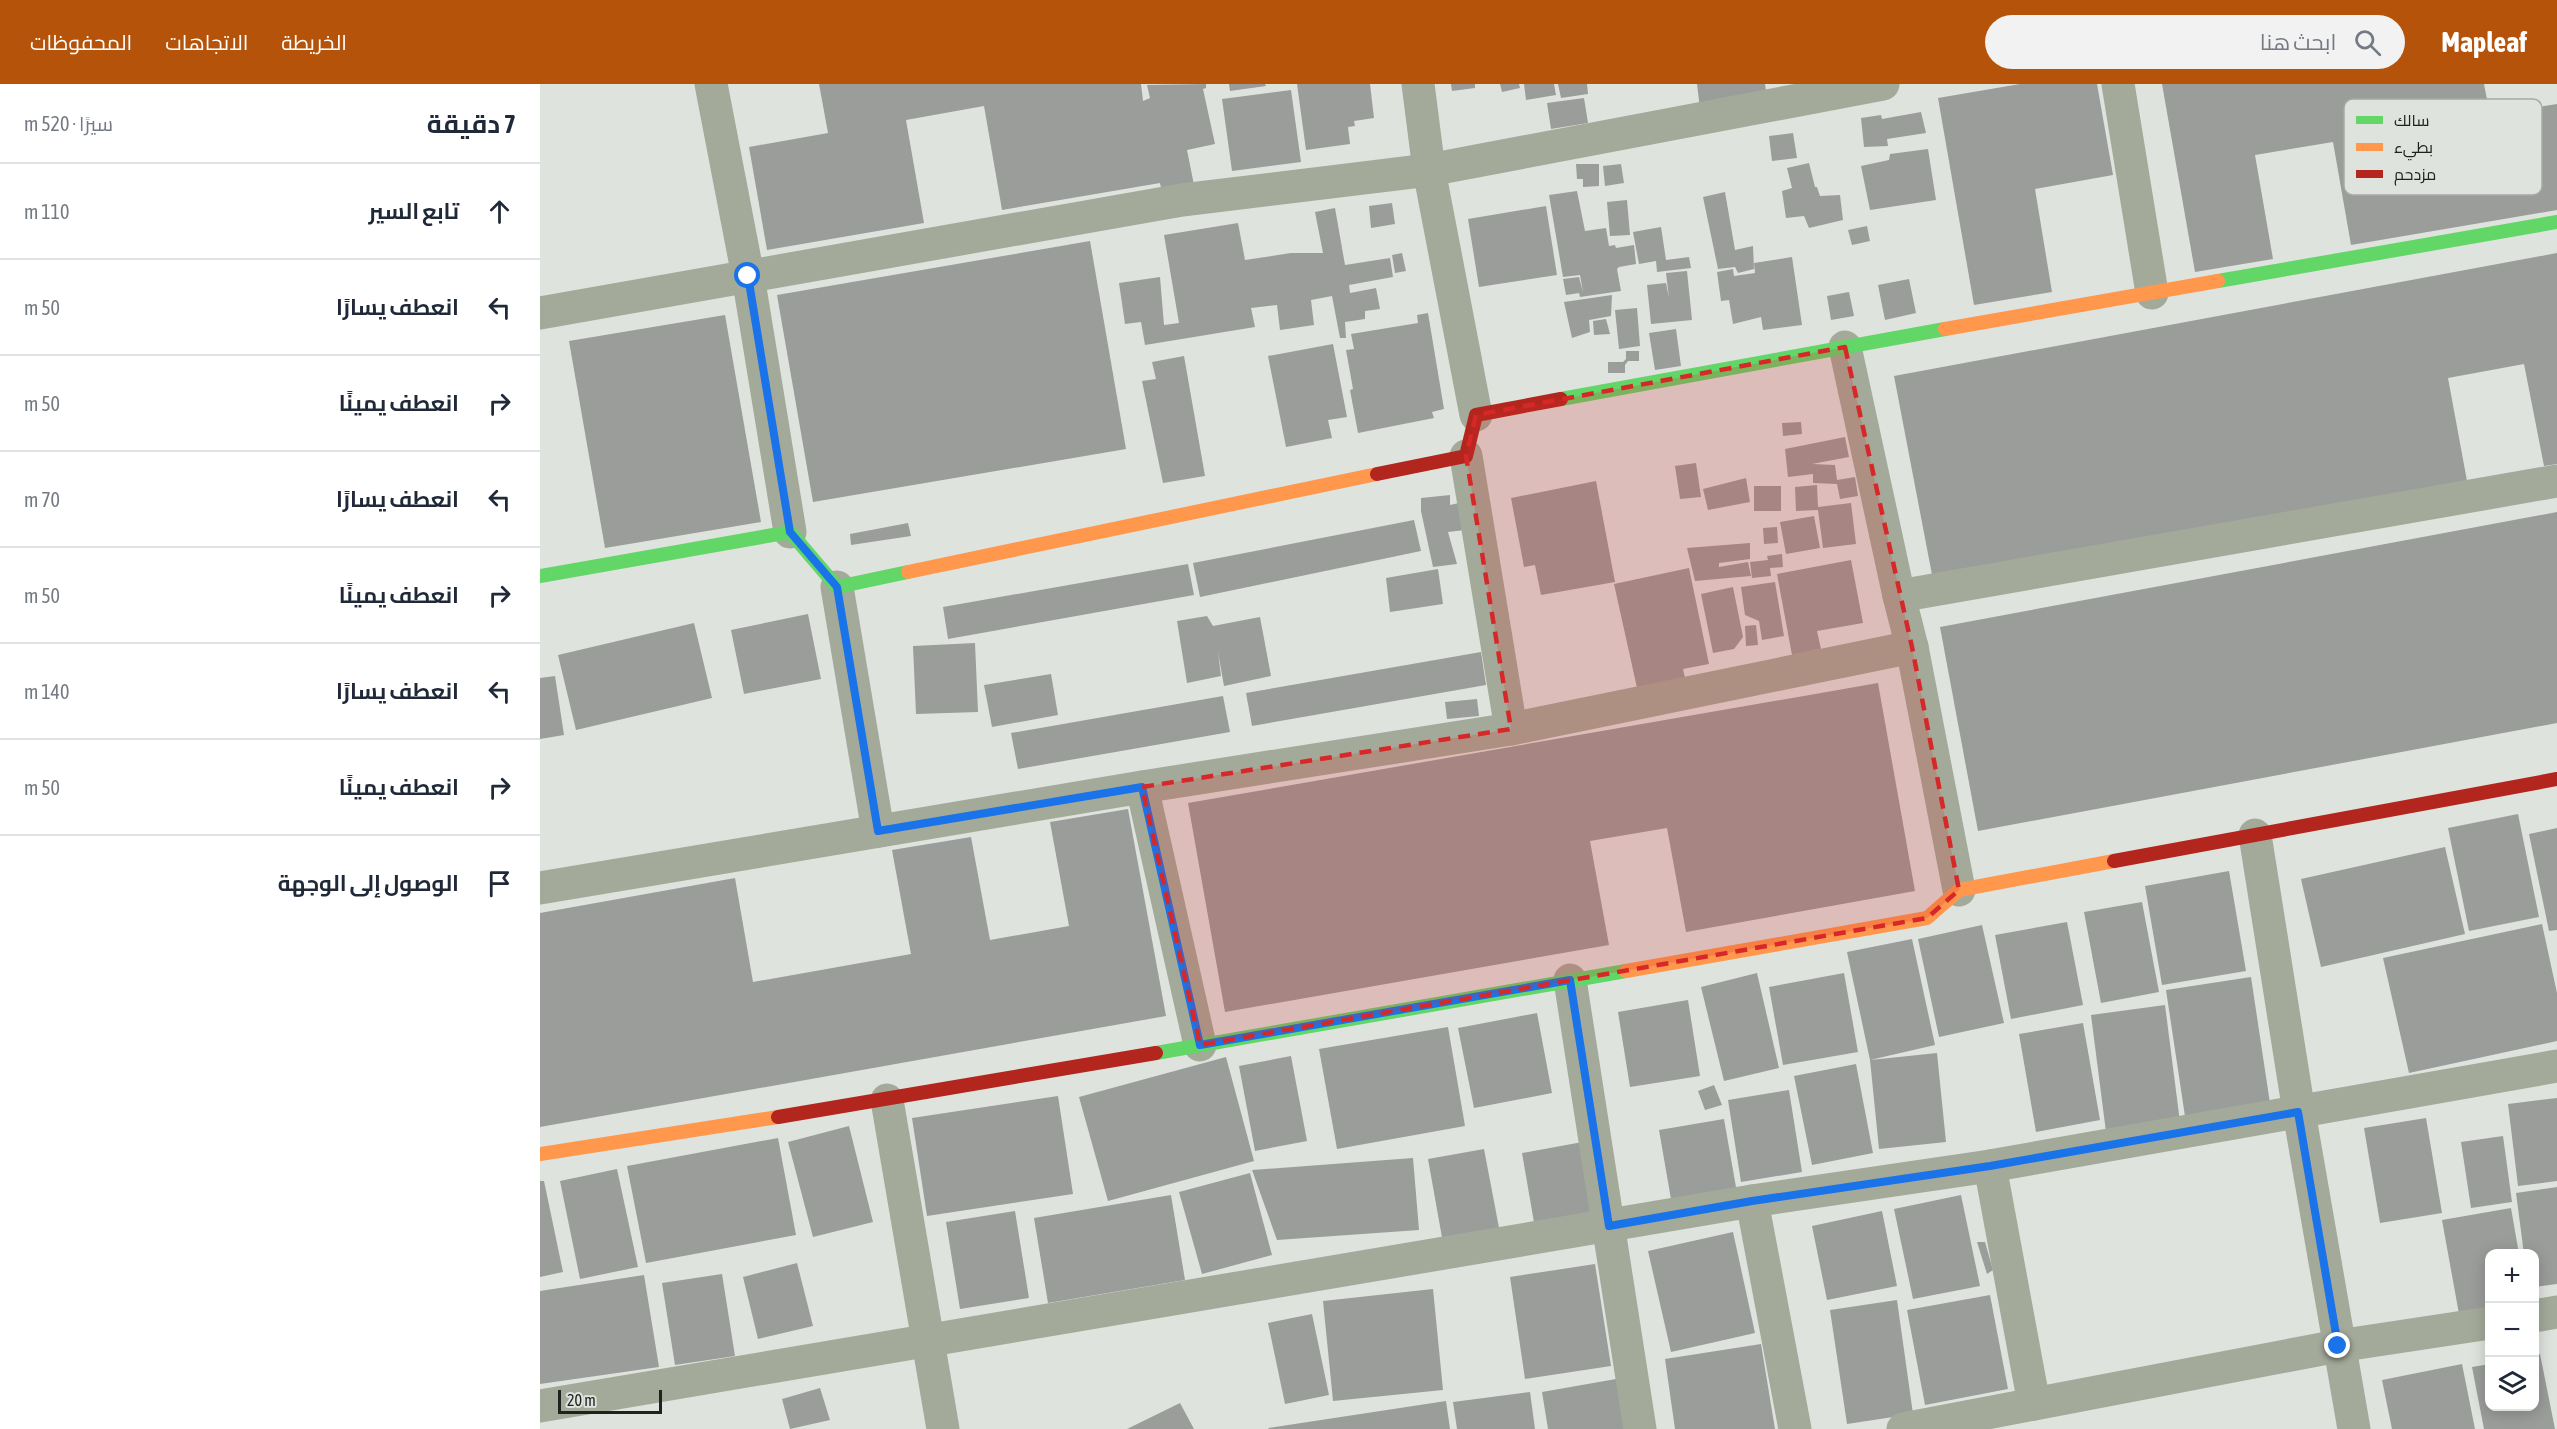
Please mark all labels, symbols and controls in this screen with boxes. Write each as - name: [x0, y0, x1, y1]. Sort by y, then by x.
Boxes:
- search box: [1985, 15, 2405, 69]
- icon: search: [2351, 26, 2384, 59]
- text: Mapleaf: [2441, 26, 2527, 58]
- text: ابحث هنا: [2260, 29, 2336, 55]
- text: المحفوظات: [30, 30, 132, 54]
- text: الاتجاهات: [165, 30, 248, 54]
- text: الخريطة: [281, 30, 347, 54]
- legend: [2344, 99, 2542, 195]
- text: 7 دقيقة: [427, 109, 516, 139]
- text: سالك: [2394, 111, 2429, 129]
- text: سيرًا · 520 m: [24, 112, 113, 135]
- text: بطيء: [2394, 138, 2433, 161]
- text: مزدحم: [2394, 165, 2436, 186]
- icon: ahead: [483, 195, 516, 228]
- text: تابع السير: [369, 198, 459, 224]
- text: 110 m: [24, 200, 69, 223]
- route start: [734, 262, 760, 288]
- icon: left: [483, 291, 516, 324]
- text: انعطف يسارًا: [336, 294, 459, 320]
- text: 50 m: [24, 296, 60, 319]
- icon: right: [483, 387, 516, 420]
- text: انعطف يمينًا: [339, 390, 459, 416]
- text: 50 m: [24, 392, 60, 415]
- icon: left: [483, 483, 516, 516]
- text: انعطف يسارًا: [336, 486, 459, 512]
- text: 70 m: [24, 488, 60, 511]
- icon: right: [483, 579, 516, 612]
- text: انعطف يمينًا: [339, 582, 459, 608]
- text: 50 m: [24, 584, 60, 607]
- icon: left: [483, 675, 516, 708]
- text: انعطف يسارًا: [336, 678, 459, 704]
- text: 140 m: [24, 680, 69, 703]
- icon: right: [483, 771, 516, 804]
- text: انعطف يمينًا: [339, 774, 459, 800]
- text: 50 m: [24, 776, 60, 799]
- icon: arrive: [483, 867, 516, 900]
- text: الوصول إلى الوجهة: [278, 870, 459, 896]
- map controls: [2485, 1249, 2539, 1411]
- button: +: [2485, 1249, 2539, 1303]
- button: −: [2485, 1303, 2539, 1357]
- route end: [2324, 1332, 2350, 1358]
- button: layers: [2485, 1357, 2539, 1411]
- scale bar: [558, 1387, 662, 1414]
- text: 20 m: [567, 1391, 596, 1409]

